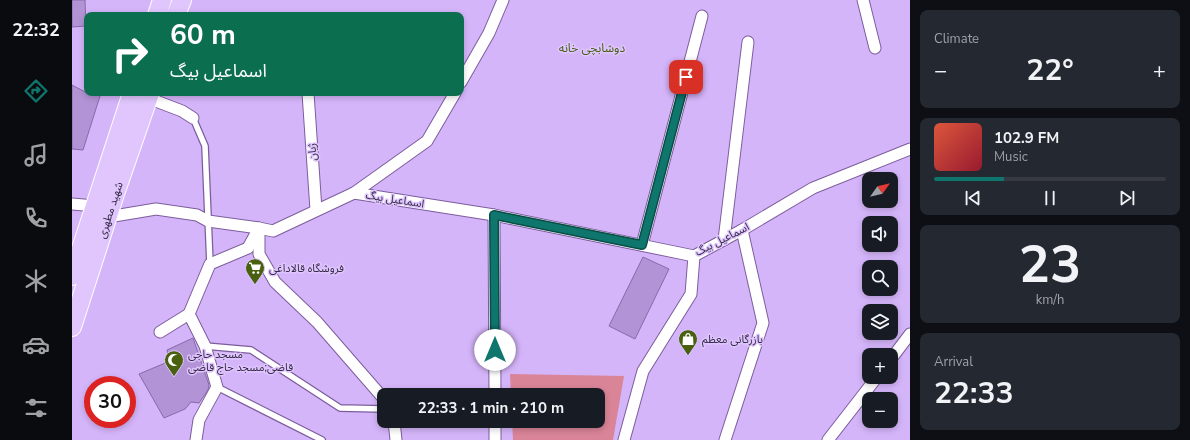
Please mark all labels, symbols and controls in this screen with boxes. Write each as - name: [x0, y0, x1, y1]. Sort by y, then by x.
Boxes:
- text: 60 m: [170, 16, 236, 54]
- text: 22:32: [12, 18, 60, 42]
- icon: right: [104, 28, 156, 80]
- text: Climate: [934, 30, 979, 48]
- district label: دوشابچی خانه: [559, 40, 625, 56]
- text: 22°: [1026, 50, 1074, 91]
- text: −: [934, 56, 947, 86]
- text: +: [1153, 56, 1166, 86]
- text: اسماعیل بیگ: [170, 59, 267, 83]
- pin: [669, 60, 703, 94]
- icon: arrive: [675, 66, 697, 88]
- icon: directions: [22, 77, 50, 105]
- text: 102.9 FM: [994, 128, 1059, 148]
- icon: music: [22, 141, 50, 169]
- street label: ژیان: [304, 143, 321, 161]
- text: Music: [994, 148, 1028, 166]
- north arrow: [862, 172, 898, 208]
- map controls: [862, 172, 898, 428]
- street label: شهید مطهری: [94, 179, 127, 240]
- street label: اسماعیل بیگ: [365, 187, 425, 212]
- icon: previous: [962, 187, 984, 209]
- icon: pause: [1039, 187, 1061, 209]
- icon: next: [1116, 187, 1138, 209]
- icon: phone: [22, 204, 50, 232]
- button: sound: [862, 216, 898, 252]
- street label: اسماعیل بیگ: [692, 219, 752, 260]
- text: 23: [1019, 229, 1081, 300]
- supermarket icon: فروشگاه قالاداغی: [244, 257, 266, 285]
- button: search: [862, 260, 898, 296]
- place label: فروشگاه قالاداغی: [269, 261, 344, 276]
- icon: climate: [22, 267, 50, 295]
- text: km/h: [1036, 291, 1064, 309]
- button: layers: [862, 304, 898, 340]
- shop icon: بازرگانی معظم: [677, 328, 699, 356]
- position arrow: [474, 329, 516, 371]
- icon: car: [22, 331, 50, 359]
- place label: بازرگانی معظم: [702, 332, 763, 348]
- place label: مسجد حاجی قاضی;مسجد حاج قاضی: [188, 347, 293, 375]
- button: +: [862, 348, 898, 384]
- mosque icon: مسجد حاجی قاضی;مسجد حاج قاضی: [163, 349, 185, 377]
- text: Arrival: [934, 353, 973, 371]
- text: 22:33: [934, 373, 1013, 414]
- speed limit sign: 30: [84, 376, 136, 428]
- button: −: [862, 392, 898, 428]
- icon: filters: [22, 394, 50, 422]
- text: 22:33 · 1 min · 210 m: [418, 398, 564, 418]

